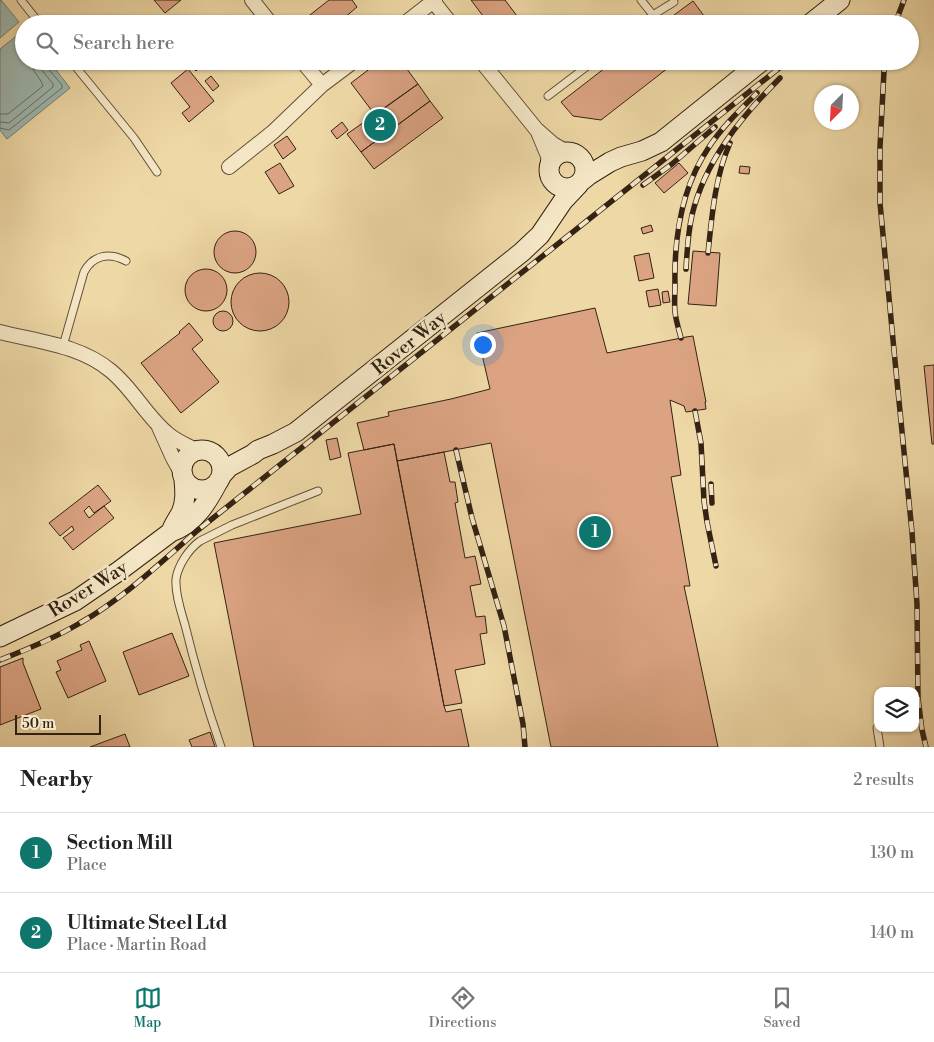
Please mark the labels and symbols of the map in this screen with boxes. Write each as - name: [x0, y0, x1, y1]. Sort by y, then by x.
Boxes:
- north arrow: [814, 85, 859, 130]
- pin: 2: [364, 106, 396, 144]
- street label: Rover Way: [367, 305, 452, 380]
- your location: [470, 332, 496, 358]
- pin: 1: [579, 513, 611, 551]
- street label: Rover Way: [44, 555, 133, 623]
- scale bar: [15, 712, 101, 735]

